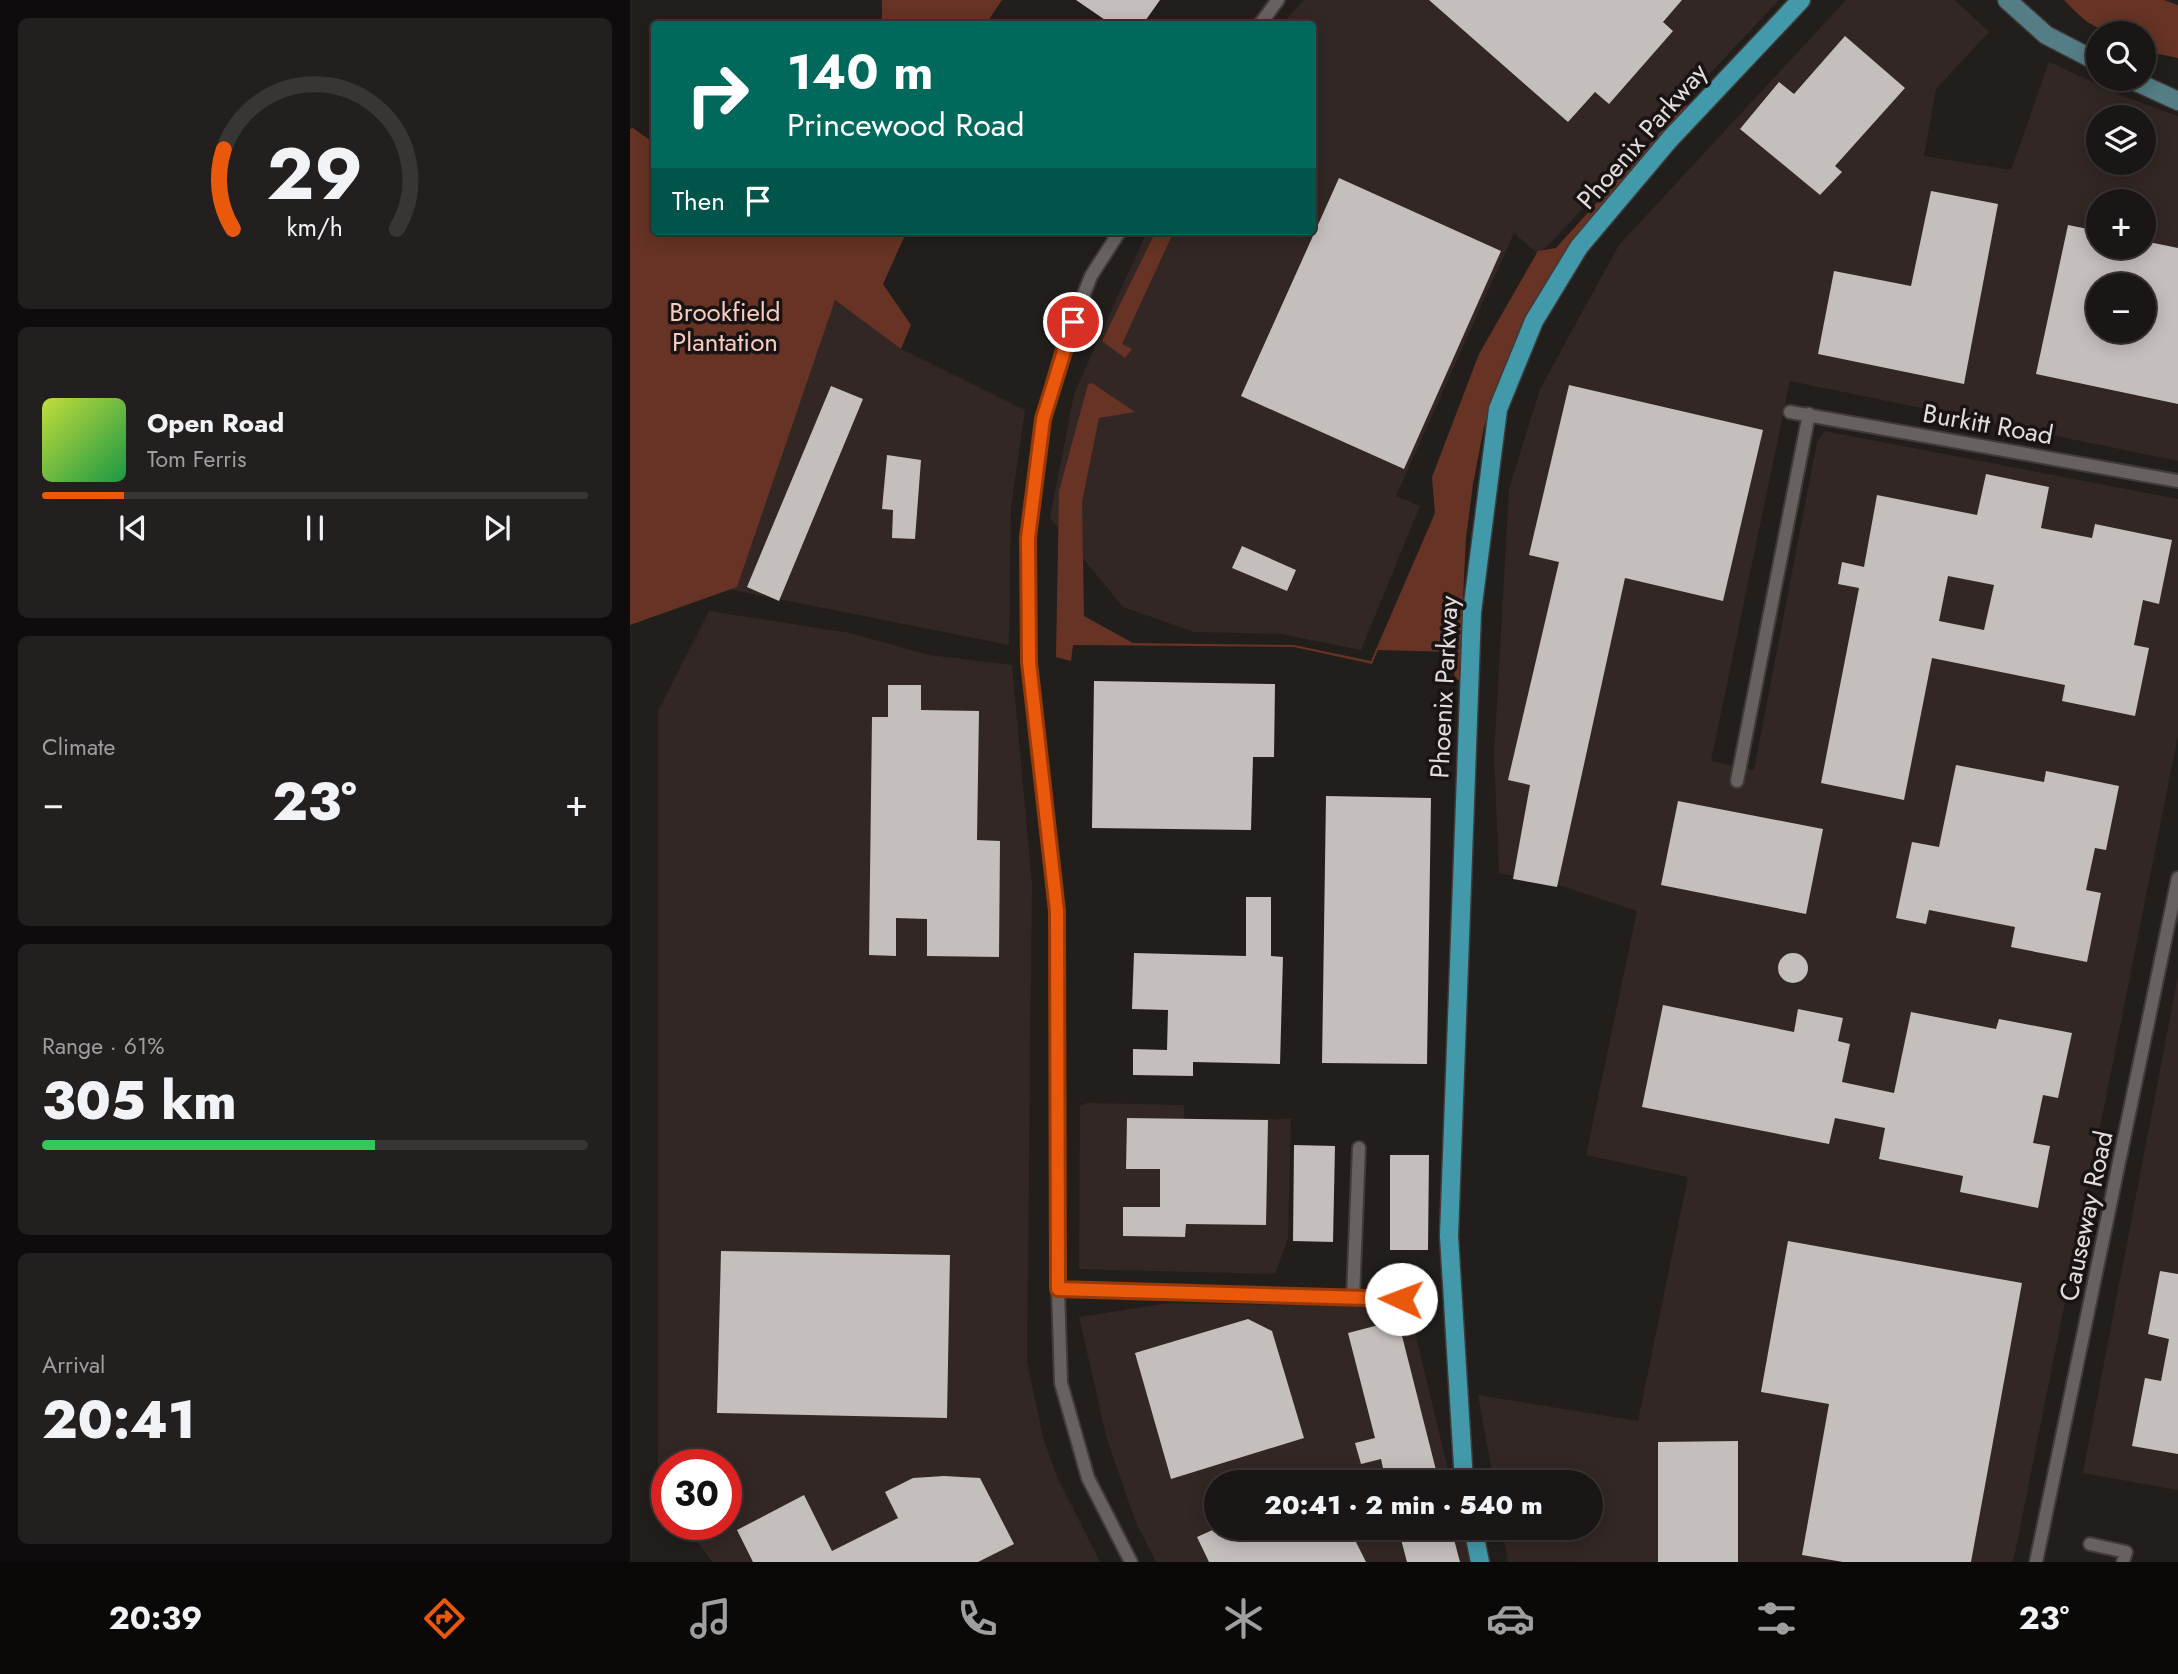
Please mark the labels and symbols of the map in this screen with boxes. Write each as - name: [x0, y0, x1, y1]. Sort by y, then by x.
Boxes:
- street label: Phoenix Parkway: [1568, 54, 1717, 217]
- pin: [1043, 292, 1103, 352]
- park label: Brookfield Plantation: [669, 293, 781, 361]
- street label: Burkitt Road: [1920, 394, 2056, 454]
- street label: Phoenix Parkway: [1420, 594, 1468, 779]
- street label: Causeway Road: [2049, 1128, 2123, 1304]
- position arrow: [1364, 1262, 1438, 1336]
- speed limit sign: 30: [651, 1449, 742, 1540]

